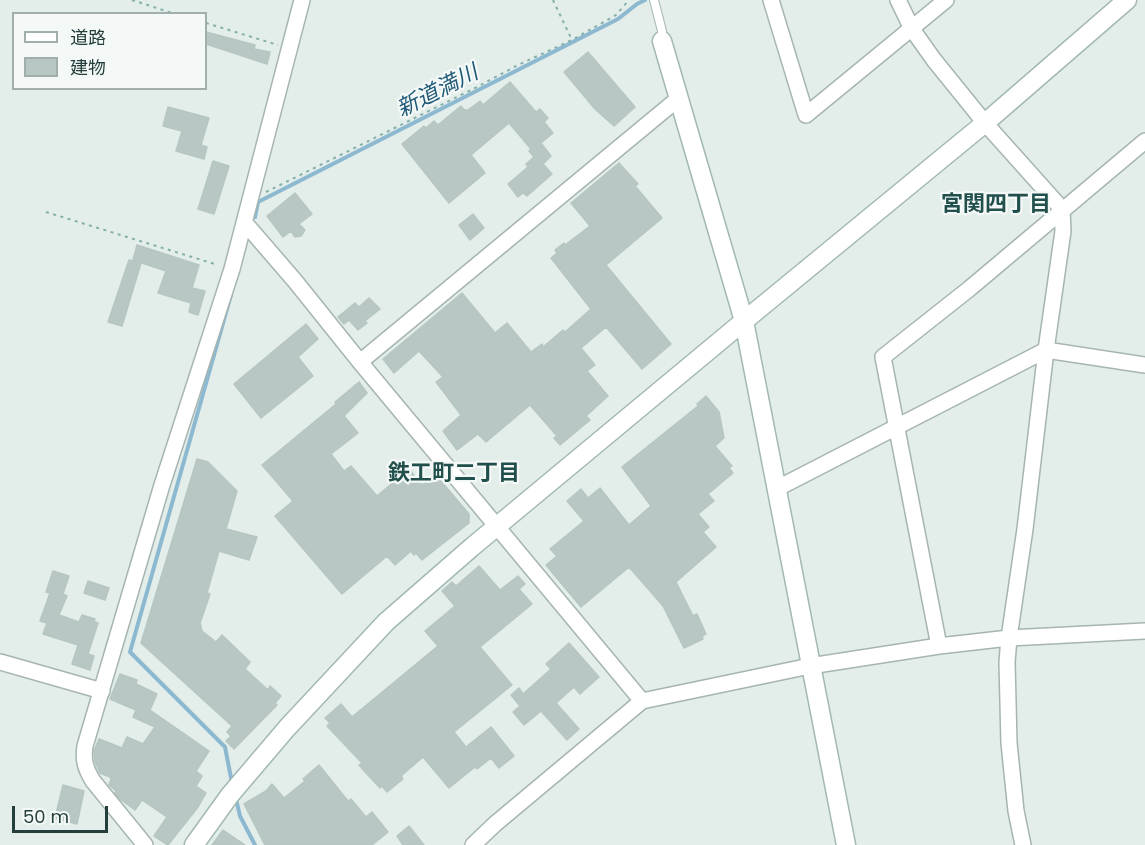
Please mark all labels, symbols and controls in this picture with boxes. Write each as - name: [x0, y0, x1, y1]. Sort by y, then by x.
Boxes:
- legend: [12, 12, 207, 90]
- text: 道路: [70, 25, 106, 50]
- text: 建物: [70, 55, 106, 80]
- water label: 新道満川: [393, 60, 483, 124]
- district label: 宮関四丁目: [941, 192, 1051, 218]
- district label: 鉄工町二丁目: [388, 461, 520, 487]
- scale bar: [15, 794, 111, 832]
- text: 50 m: [23, 804, 69, 829]

